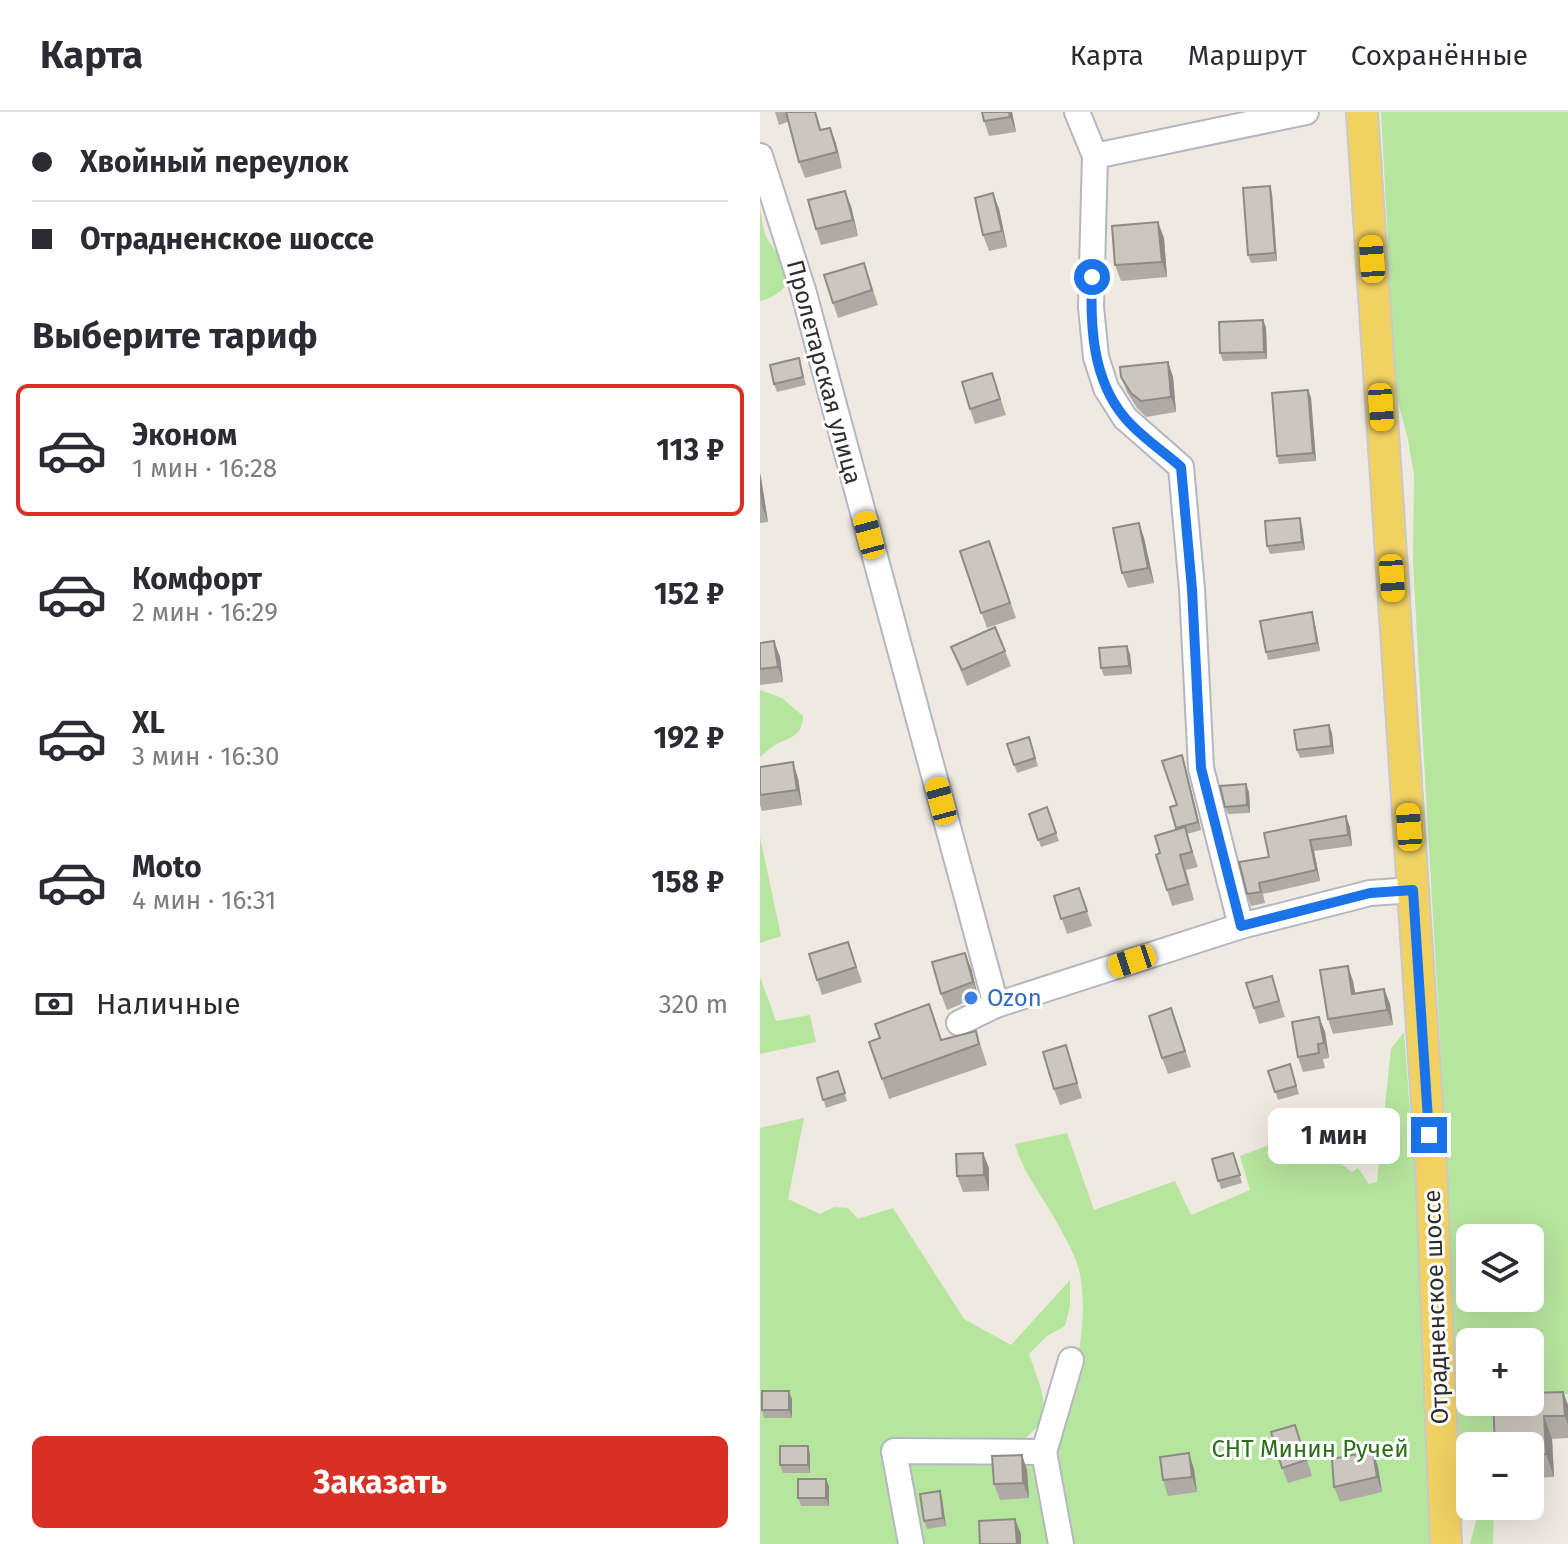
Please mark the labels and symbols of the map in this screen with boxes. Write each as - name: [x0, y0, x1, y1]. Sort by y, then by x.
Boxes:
- car: [1358, 234, 1386, 284]
- street label: Пролетарская улица: [781, 257, 867, 487]
- route start: [1074, 259, 1110, 295]
- car: [1367, 382, 1395, 432]
- car: [851, 509, 887, 561]
- car: [1378, 553, 1406, 603]
- car: [923, 775, 959, 827]
- car: [1395, 802, 1423, 852]
- car: [1105, 942, 1159, 980]
- place label: Ozon: [987, 984, 1042, 1012]
- marker: Ozon: [962, 989, 980, 1007]
- callout: 1 мин: [1269, 1107, 1401, 1163]
- route end: [1411, 1117, 1447, 1153]
- street label: Отрадненское шоссе: [1418, 1189, 1454, 1425]
- park label: СНТ Минин Ручей: [1211, 1435, 1409, 1463]

